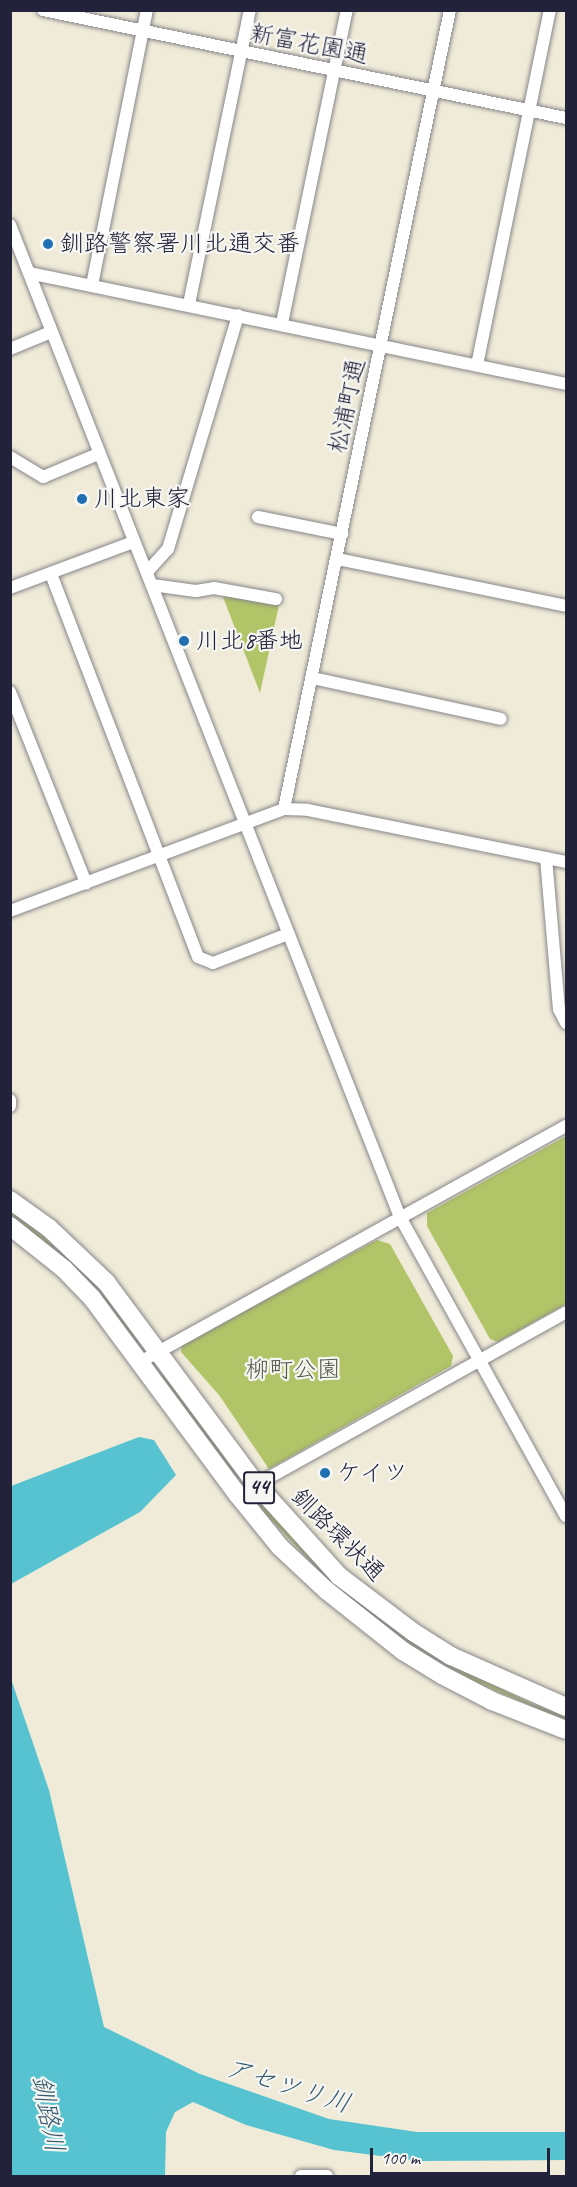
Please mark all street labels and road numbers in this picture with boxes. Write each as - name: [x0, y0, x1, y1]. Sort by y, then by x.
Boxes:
- street label: 新富花園通: [247, 18, 371, 70]
- street label: 松浦町通: [323, 356, 371, 456]
- road number: 44: [242, 1469, 276, 1507]
- street label: 釧路環状通: [285, 1482, 391, 1588]

